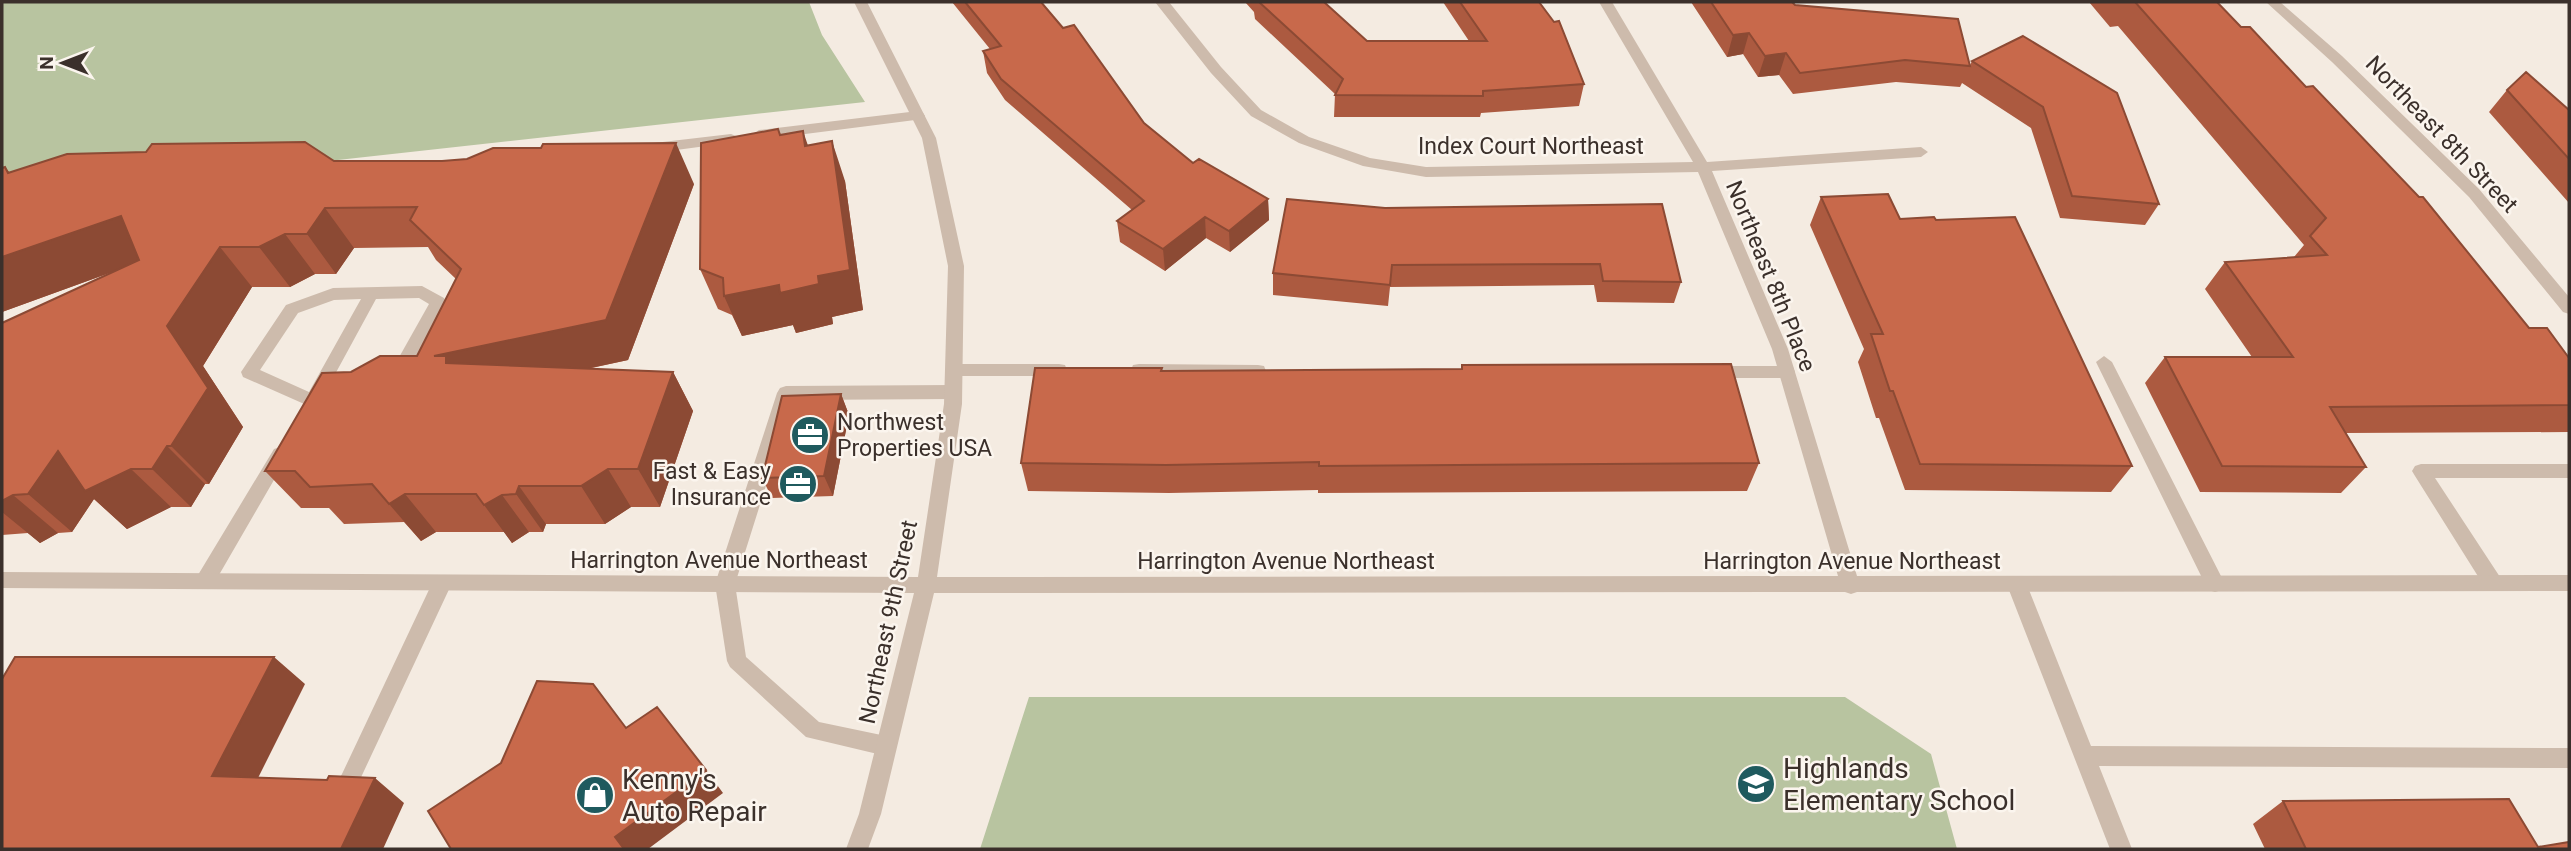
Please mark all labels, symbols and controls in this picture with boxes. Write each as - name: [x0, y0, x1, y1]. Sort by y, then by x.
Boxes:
- north arrow: [28, 28, 98, 98]
- street label: Northeast 8th Street: [2360, 50, 2523, 218]
- text: N: [35, 56, 58, 70]
- street label: Index Court Northeast: [1418, 133, 1644, 160]
- street label: Northeast 8th Place: [1720, 177, 1821, 376]
- place label: Northwest Properties USA: [837, 409, 992, 462]
- office icon: Northwest Properties USA: [789, 414, 831, 456]
- place label: Fast & Easy Insurance: [653, 458, 771, 511]
- office icon: Fast & Easy Insurance: [777, 463, 819, 505]
- street label: Northeast 9th Street: [854, 518, 923, 726]
- street label: Harrington Avenue Northeast: [570, 547, 868, 574]
- street label: Harrington Avenue Northeast: [1137, 548, 1435, 575]
- street label: Harrington Avenue Northeast: [1703, 548, 2001, 575]
- place label: Highlands Elementary School: [1783, 752, 2015, 817]
- place label: Kenny's Auto Repair: [622, 763, 767, 828]
- school or university icon: Highlands Elementary School: [1735, 763, 1777, 805]
- shop icon: Kenny's Auto Repair: [574, 774, 616, 816]

